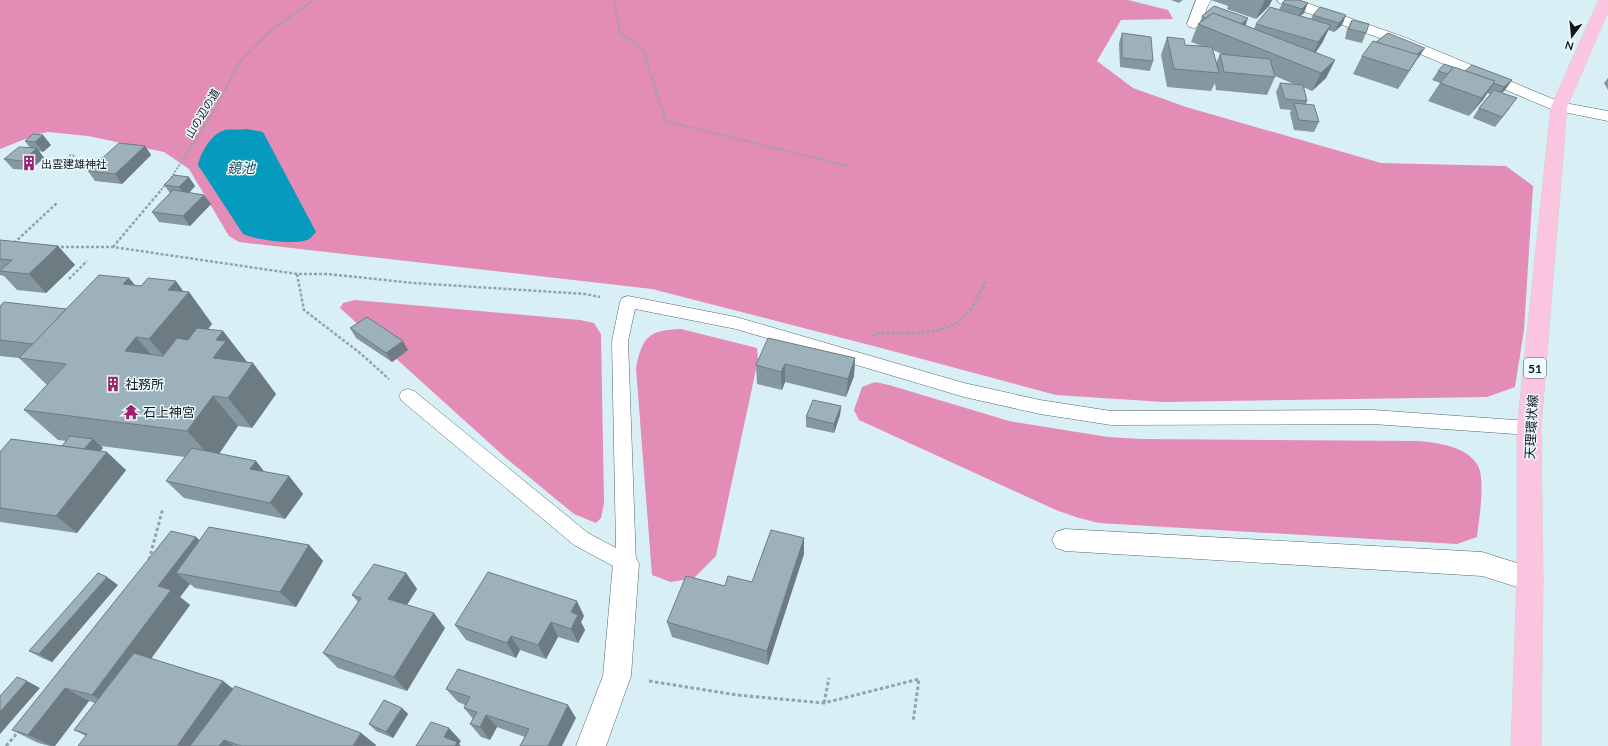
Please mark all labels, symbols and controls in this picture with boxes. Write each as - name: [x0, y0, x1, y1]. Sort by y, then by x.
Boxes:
- north arrow: [1552, 16, 1592, 56]
- text: N: [1563, 39, 1575, 54]
- street label: 山の辺の道: [182, 86, 222, 140]
- building icon: 出雲建雄神社: [20, 154, 38, 172]
- place label: 出雲建雄神社: [41, 157, 107, 170]
- water label: 鏡池: [227, 159, 257, 176]
- road number: 51: [1524, 358, 1546, 378]
- building icon: 社務所: [104, 375, 122, 393]
- place label: 社務所: [125, 376, 164, 392]
- street label: 天理環状線: [1521, 394, 1541, 460]
- temple icon: 石上神宮: [122, 403, 140, 421]
- place label: 石上神宮: [143, 404, 195, 420]

